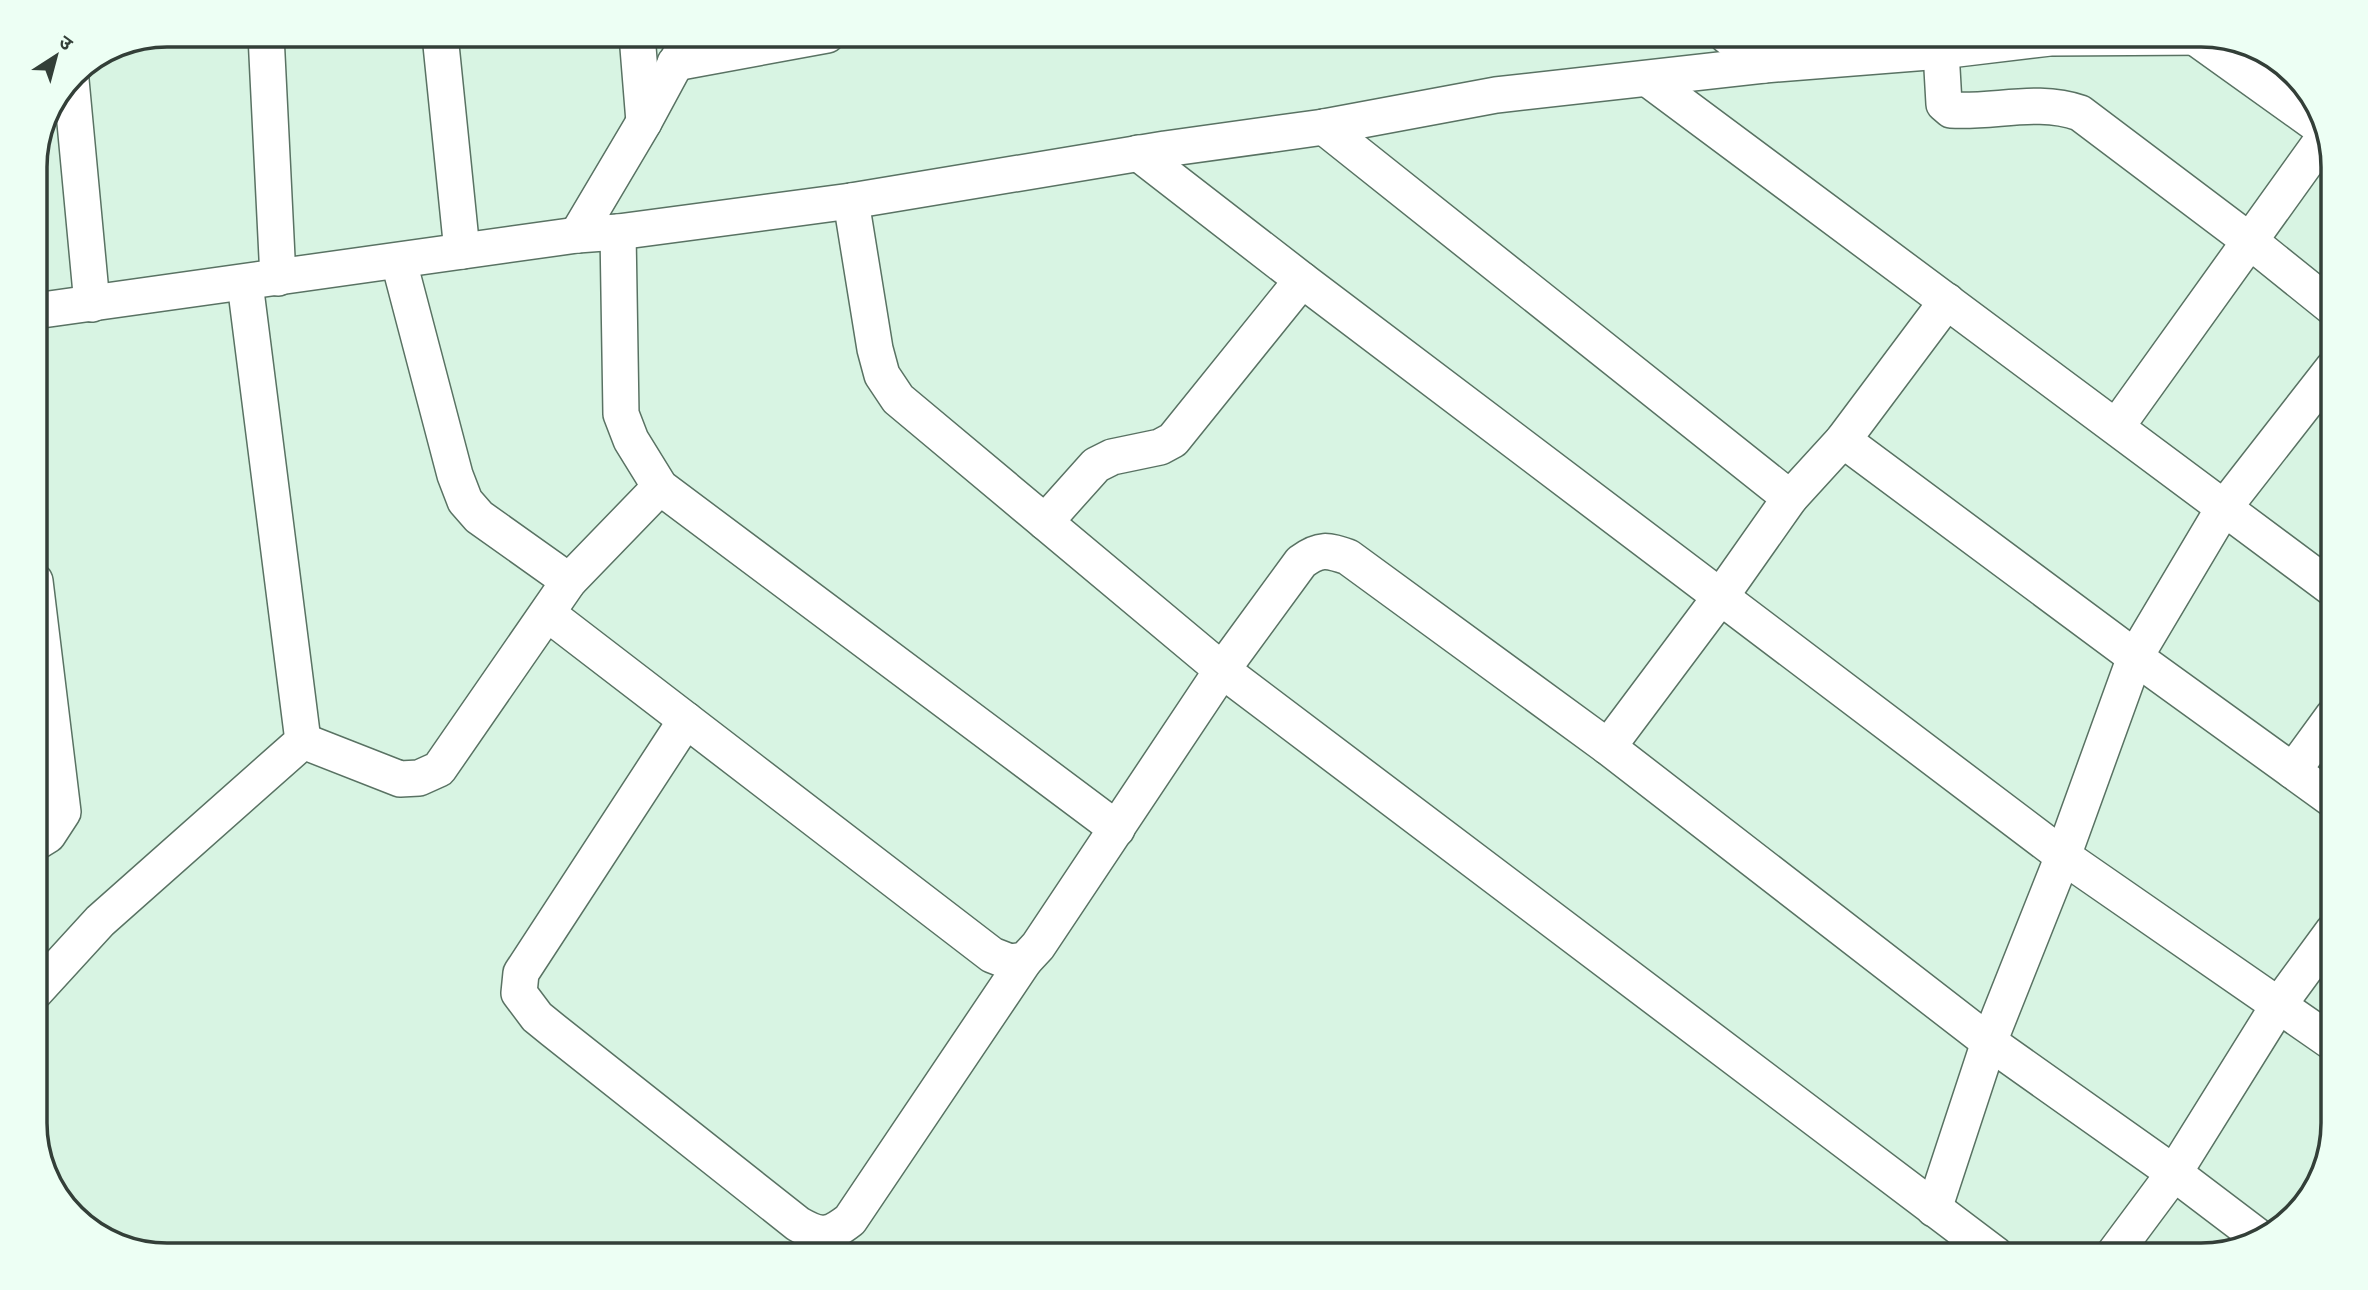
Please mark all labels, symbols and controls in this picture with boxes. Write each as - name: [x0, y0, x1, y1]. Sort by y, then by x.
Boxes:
- north arrow: [21, 21, 91, 91]
- text: उ: [54, 31, 77, 56]

